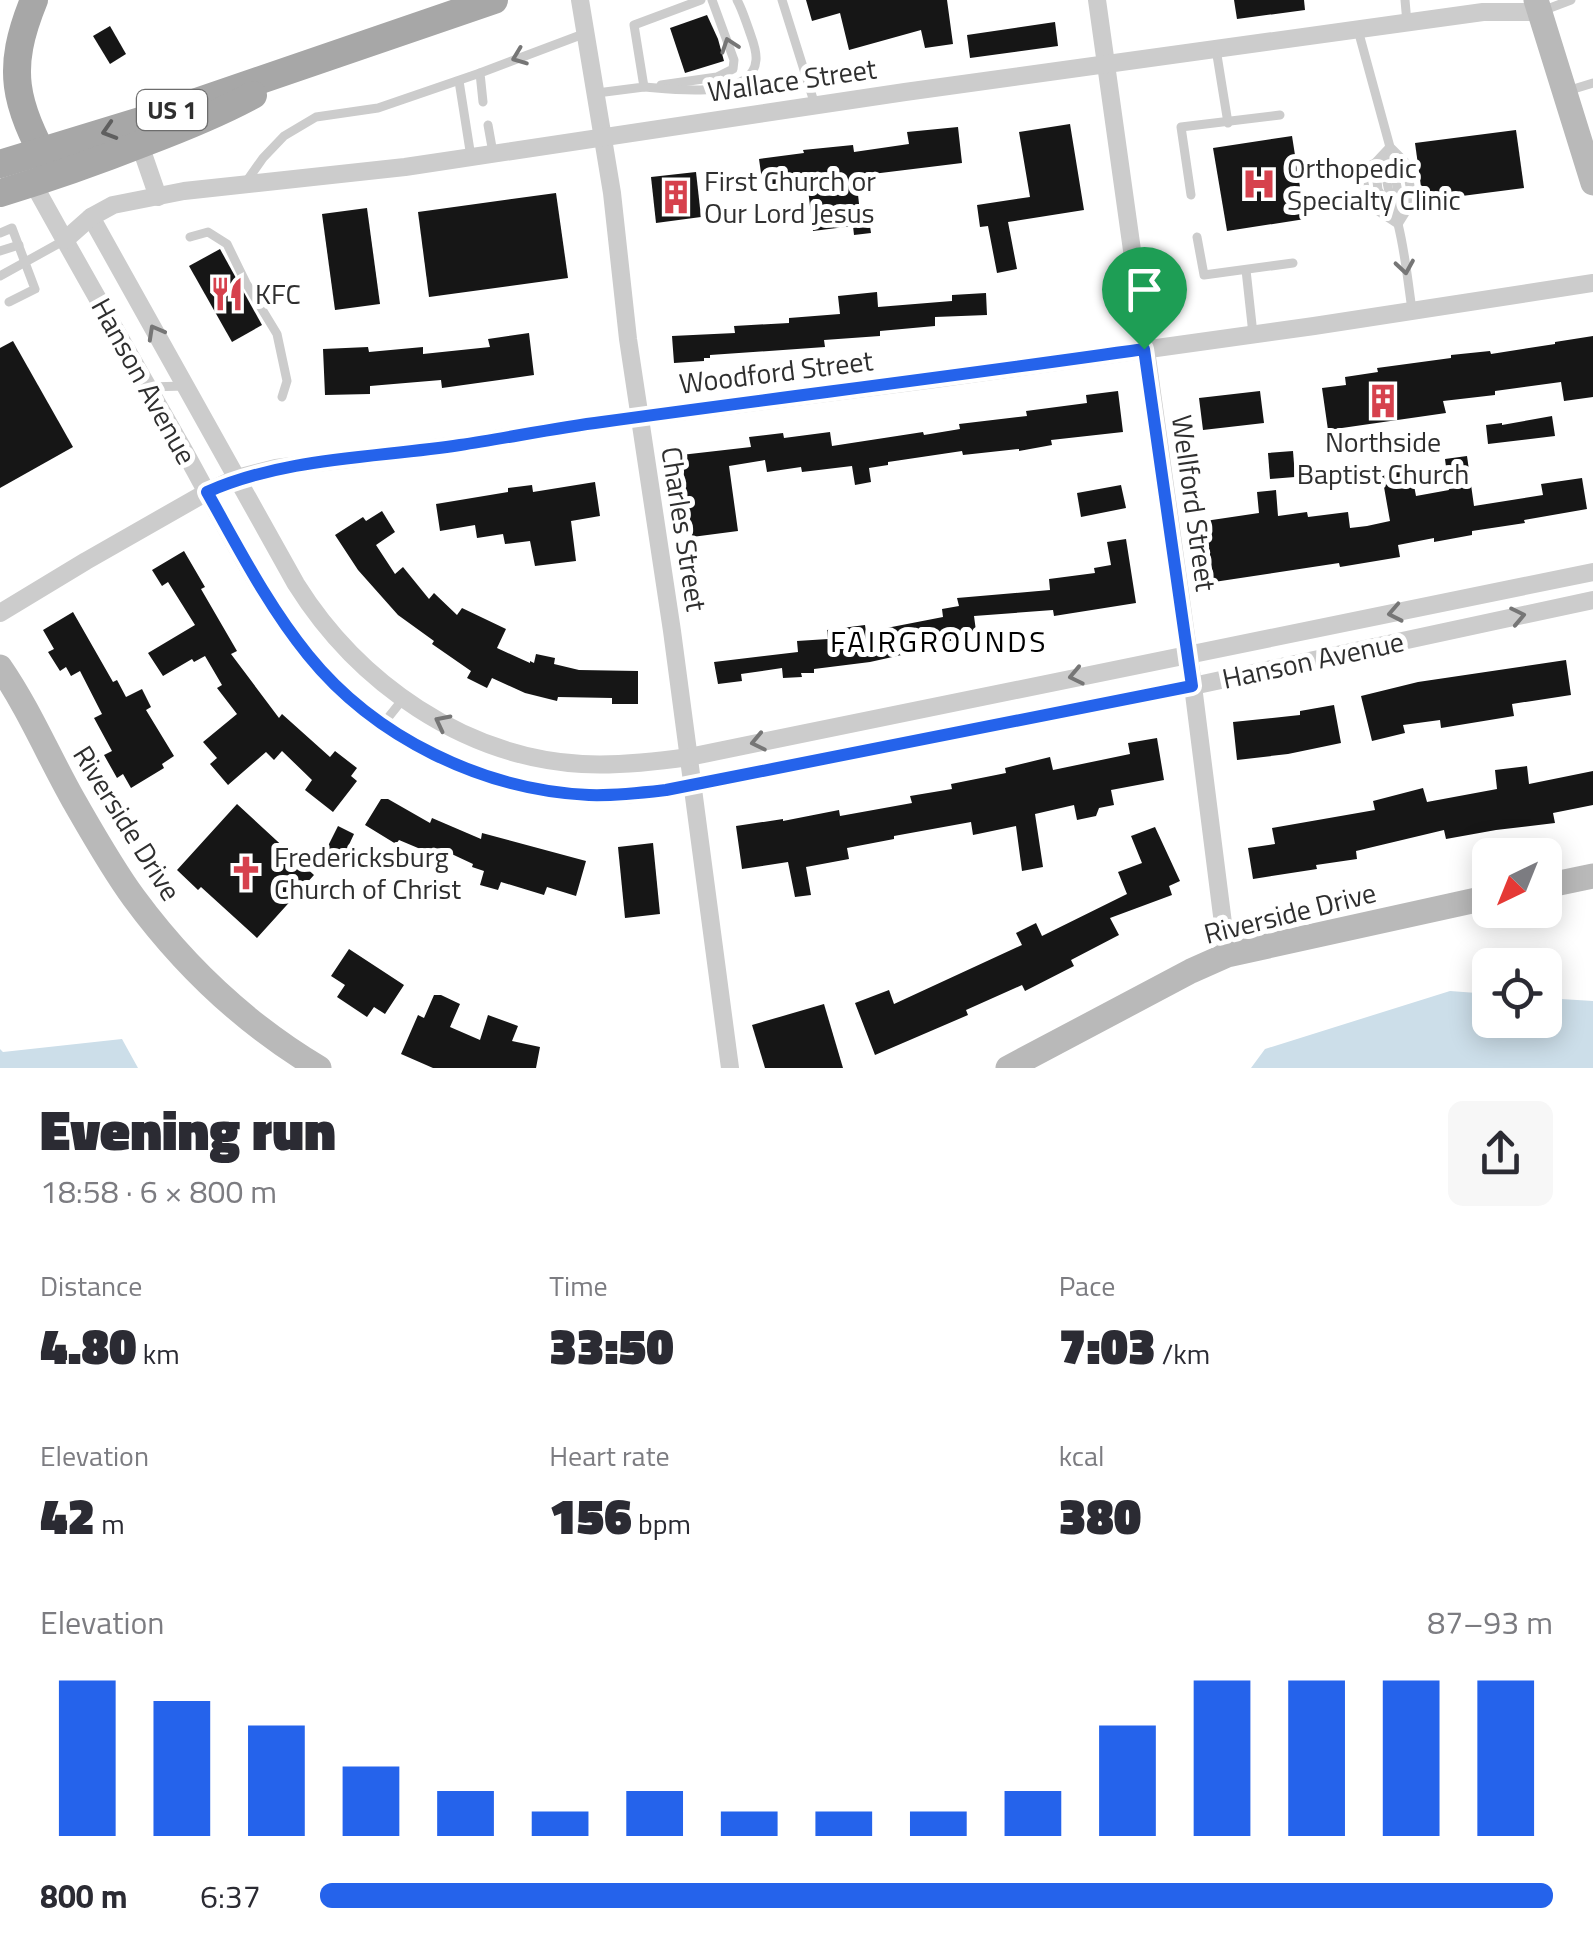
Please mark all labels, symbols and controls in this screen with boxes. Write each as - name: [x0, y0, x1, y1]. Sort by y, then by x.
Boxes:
- one-way arrow: [720, 37, 740, 54]
- one-way arrow: [511, 45, 528, 66]
- street label: Wallace Street: [705, 46, 879, 113]
- road number: US 1: [137, 90, 207, 130]
- one-way arrow: [101, 119, 118, 140]
- place label: Orthopedic Specialty Clinic: [1287, 146, 1461, 221]
- place label: First Church or Our Lord Jesus: [704, 159, 876, 234]
- hospital icon: Orthopedic Specialty Clinic: [1240, 165, 1278, 203]
- building icon: First Church or Our Lord Jesus: [657, 178, 695, 216]
- pin: [1102, 247, 1187, 350]
- one-way arrow: [1394, 259, 1415, 276]
- icon: arrive: [1117, 262, 1172, 317]
- place label: KFC: [255, 272, 301, 315]
- restaurant icon: KFC: [208, 275, 246, 313]
- street label: Hanson Avenue: [81, 290, 208, 472]
- one-way arrow: [148, 325, 168, 343]
- street label: Woodford Street: [677, 338, 875, 405]
- building icon: Northside Baptist Church: [1364, 382, 1402, 420]
- street label: Wellford Street: [1161, 412, 1228, 594]
- place label: Northside Baptist Church: [1297, 420, 1469, 495]
- street label: Charles Street: [650, 444, 719, 614]
- one-way arrow: [1387, 602, 1403, 623]
- one-way arrow: [1510, 607, 1527, 628]
- district label: FAIRGROUNDS: [830, 618, 1048, 664]
- street label: Hanson Avenue: [1218, 619, 1408, 700]
- one-way arrow: [1068, 665, 1085, 686]
- one-way arrow: [435, 715, 453, 734]
- one-way arrow: [750, 731, 767, 752]
- street label: Riverside Drive: [63, 737, 192, 909]
- place label: Fredericksburg Church of Christ: [274, 835, 461, 910]
- north arrow: [1472, 838, 1562, 928]
- map controls: [1472, 838, 1562, 1038]
- church icon: Fredericksburg Church of Christ: [227, 854, 265, 892]
- street label: Riverside Drive: [1199, 870, 1380, 955]
- button: locate: [1472, 948, 1562, 1038]
- text: Evening run: [40, 1088, 336, 1171]
- button: share: [1448, 1101, 1553, 1206]
- text: 18:58 · 6 × 800 m: [40, 1167, 277, 1215]
- text: Distance: [40, 1264, 142, 1307]
- text: Time: [549, 1264, 608, 1307]
- text: Pace: [1059, 1264, 1115, 1307]
- text: 4.80: [40, 1307, 137, 1383]
- text: 33:50: [549, 1307, 674, 1383]
- text: 7:03: [1059, 1307, 1156, 1383]
- text: km: [137, 1332, 180, 1375]
- text: /km: [1156, 1332, 1210, 1375]
- text: Elevation: [40, 1434, 149, 1477]
- text: Heart rate: [549, 1434, 670, 1477]
- text: kcal: [1059, 1434, 1104, 1477]
- text: 42: [40, 1477, 95, 1553]
- text: 156: [549, 1477, 632, 1553]
- text: 380: [1059, 1477, 1141, 1553]
- text: m: [95, 1502, 125, 1545]
- text: bpm: [632, 1502, 691, 1545]
- text: Elevation: [40, 1598, 164, 1646]
- text: 87–93 m: [1427, 1598, 1553, 1646]
- text: 800 m: [40, 1872, 128, 1920]
- text: 6:37: [200, 1872, 261, 1920]

